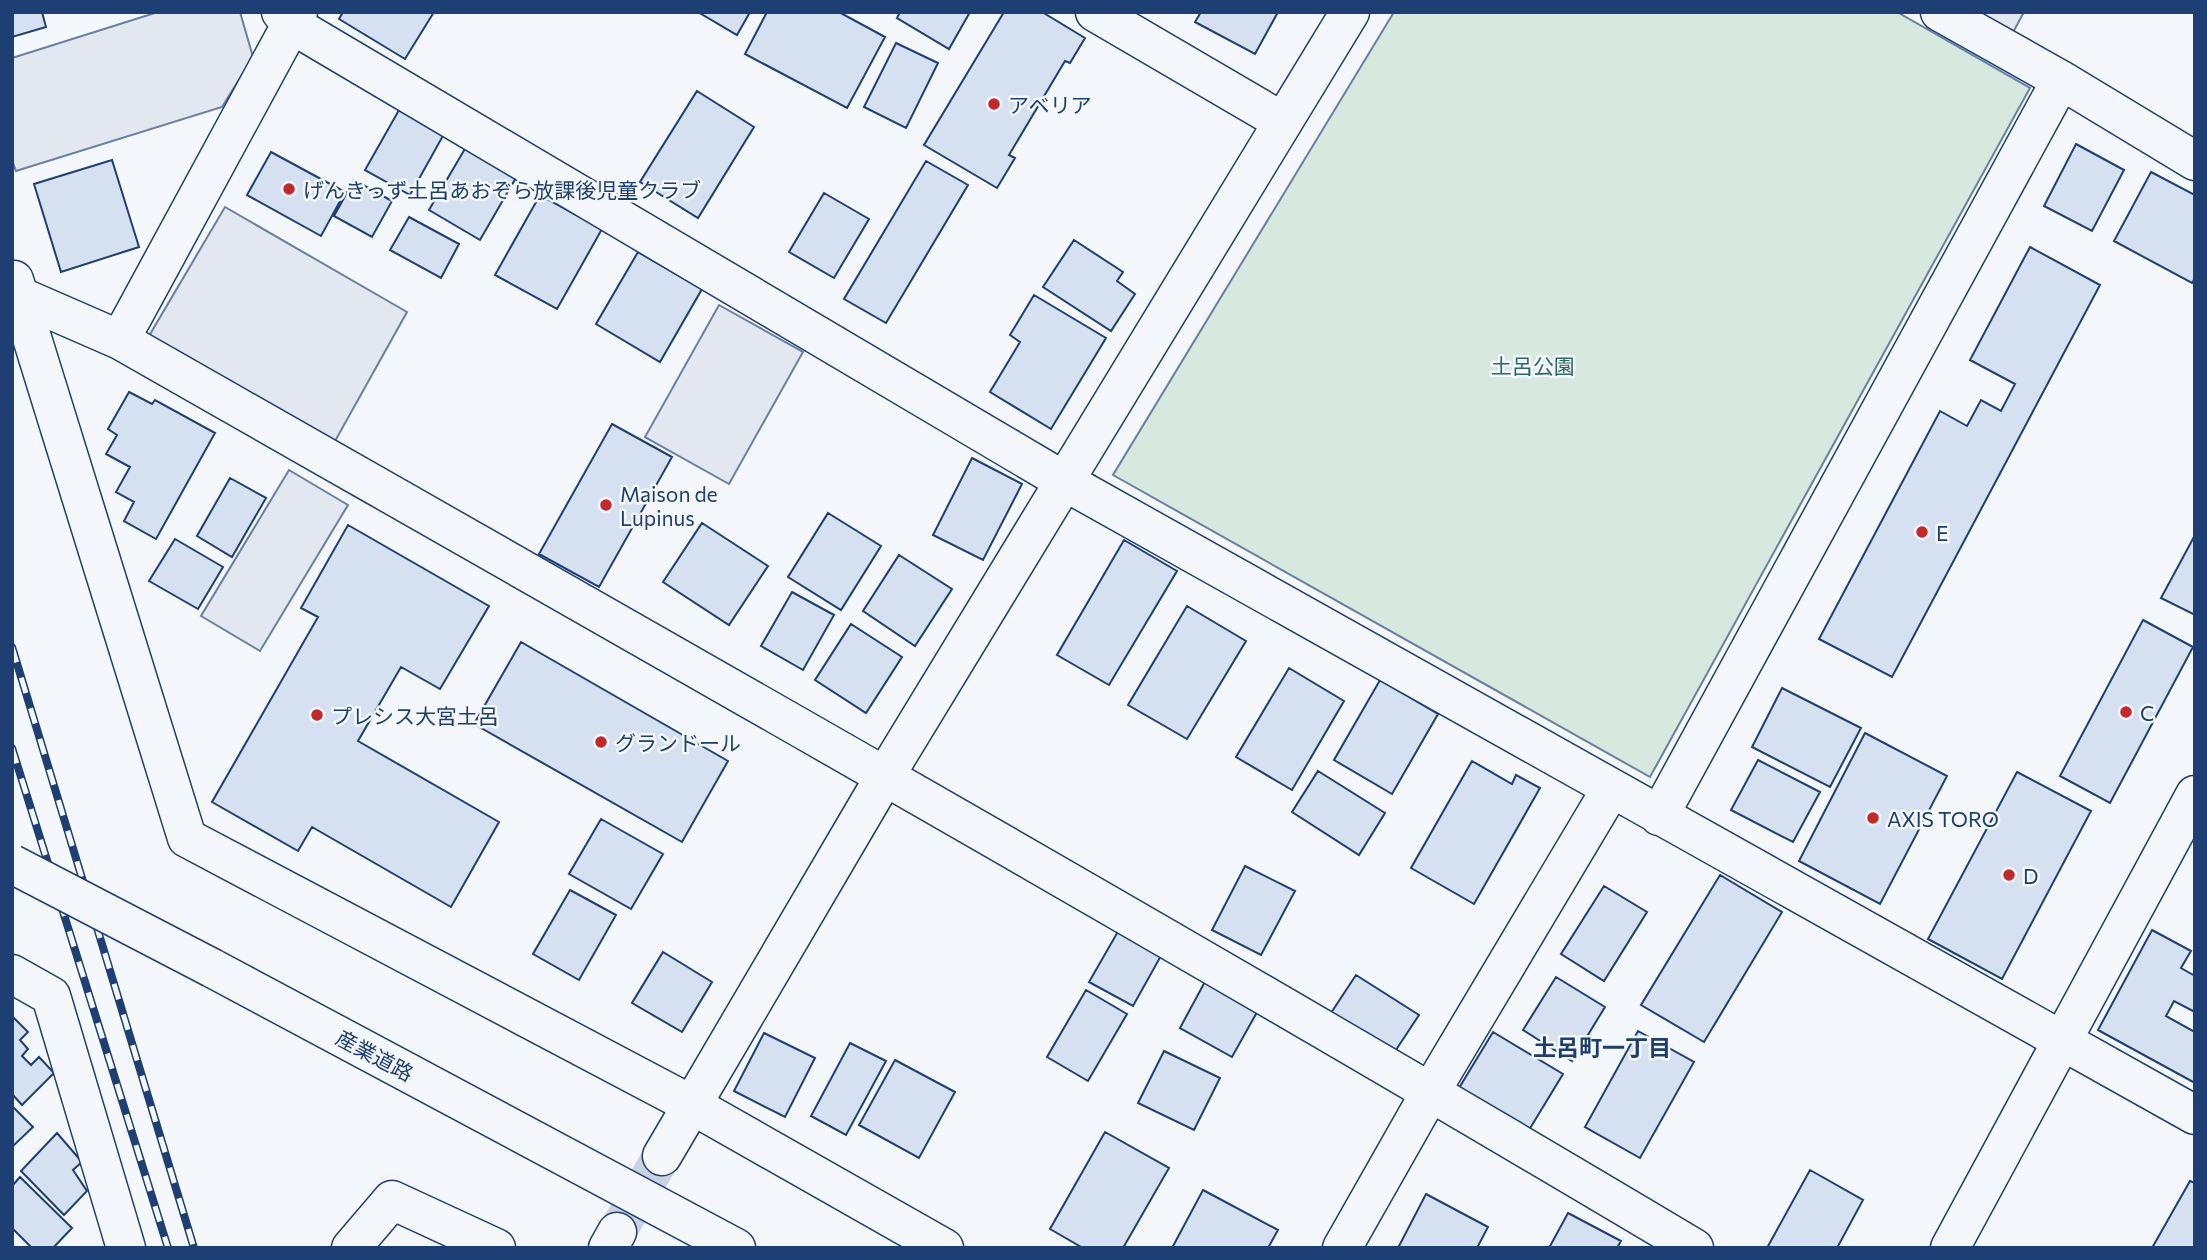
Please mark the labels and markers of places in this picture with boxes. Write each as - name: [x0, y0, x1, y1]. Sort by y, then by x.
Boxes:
- place label: アベリア: [1008, 92, 1092, 117]
- marker: アベリア: [986, 96, 1002, 112]
- place label: げんきっず土呂あおぞら放課後児童クラブ: [303, 177, 701, 202]
- marker: げんきっず土呂あおぞら放課後児童クラブ: [281, 181, 297, 197]
- place label: Maison de Lupinus: [620, 481, 718, 530]
- marker: Maison de Lupinus: [598, 497, 614, 513]
- place label: E: [1936, 520, 1948, 545]
- marker: E: [1914, 524, 1930, 540]
- place label: C: [2140, 700, 2154, 725]
- place label: プレシス大宮土呂: [331, 703, 499, 728]
- marker: C: [2118, 704, 2134, 720]
- marker: プレシス大宮土呂: [309, 707, 325, 723]
- place label: グランドール: [615, 730, 741, 755]
- marker: グランドール: [593, 734, 609, 750]
- place label: AXIS TORO: [1887, 806, 1999, 831]
- marker: AXIS TORO: [1865, 810, 1881, 826]
- place label: D: [2023, 863, 2038, 888]
- marker: D: [2001, 867, 2017, 883]

